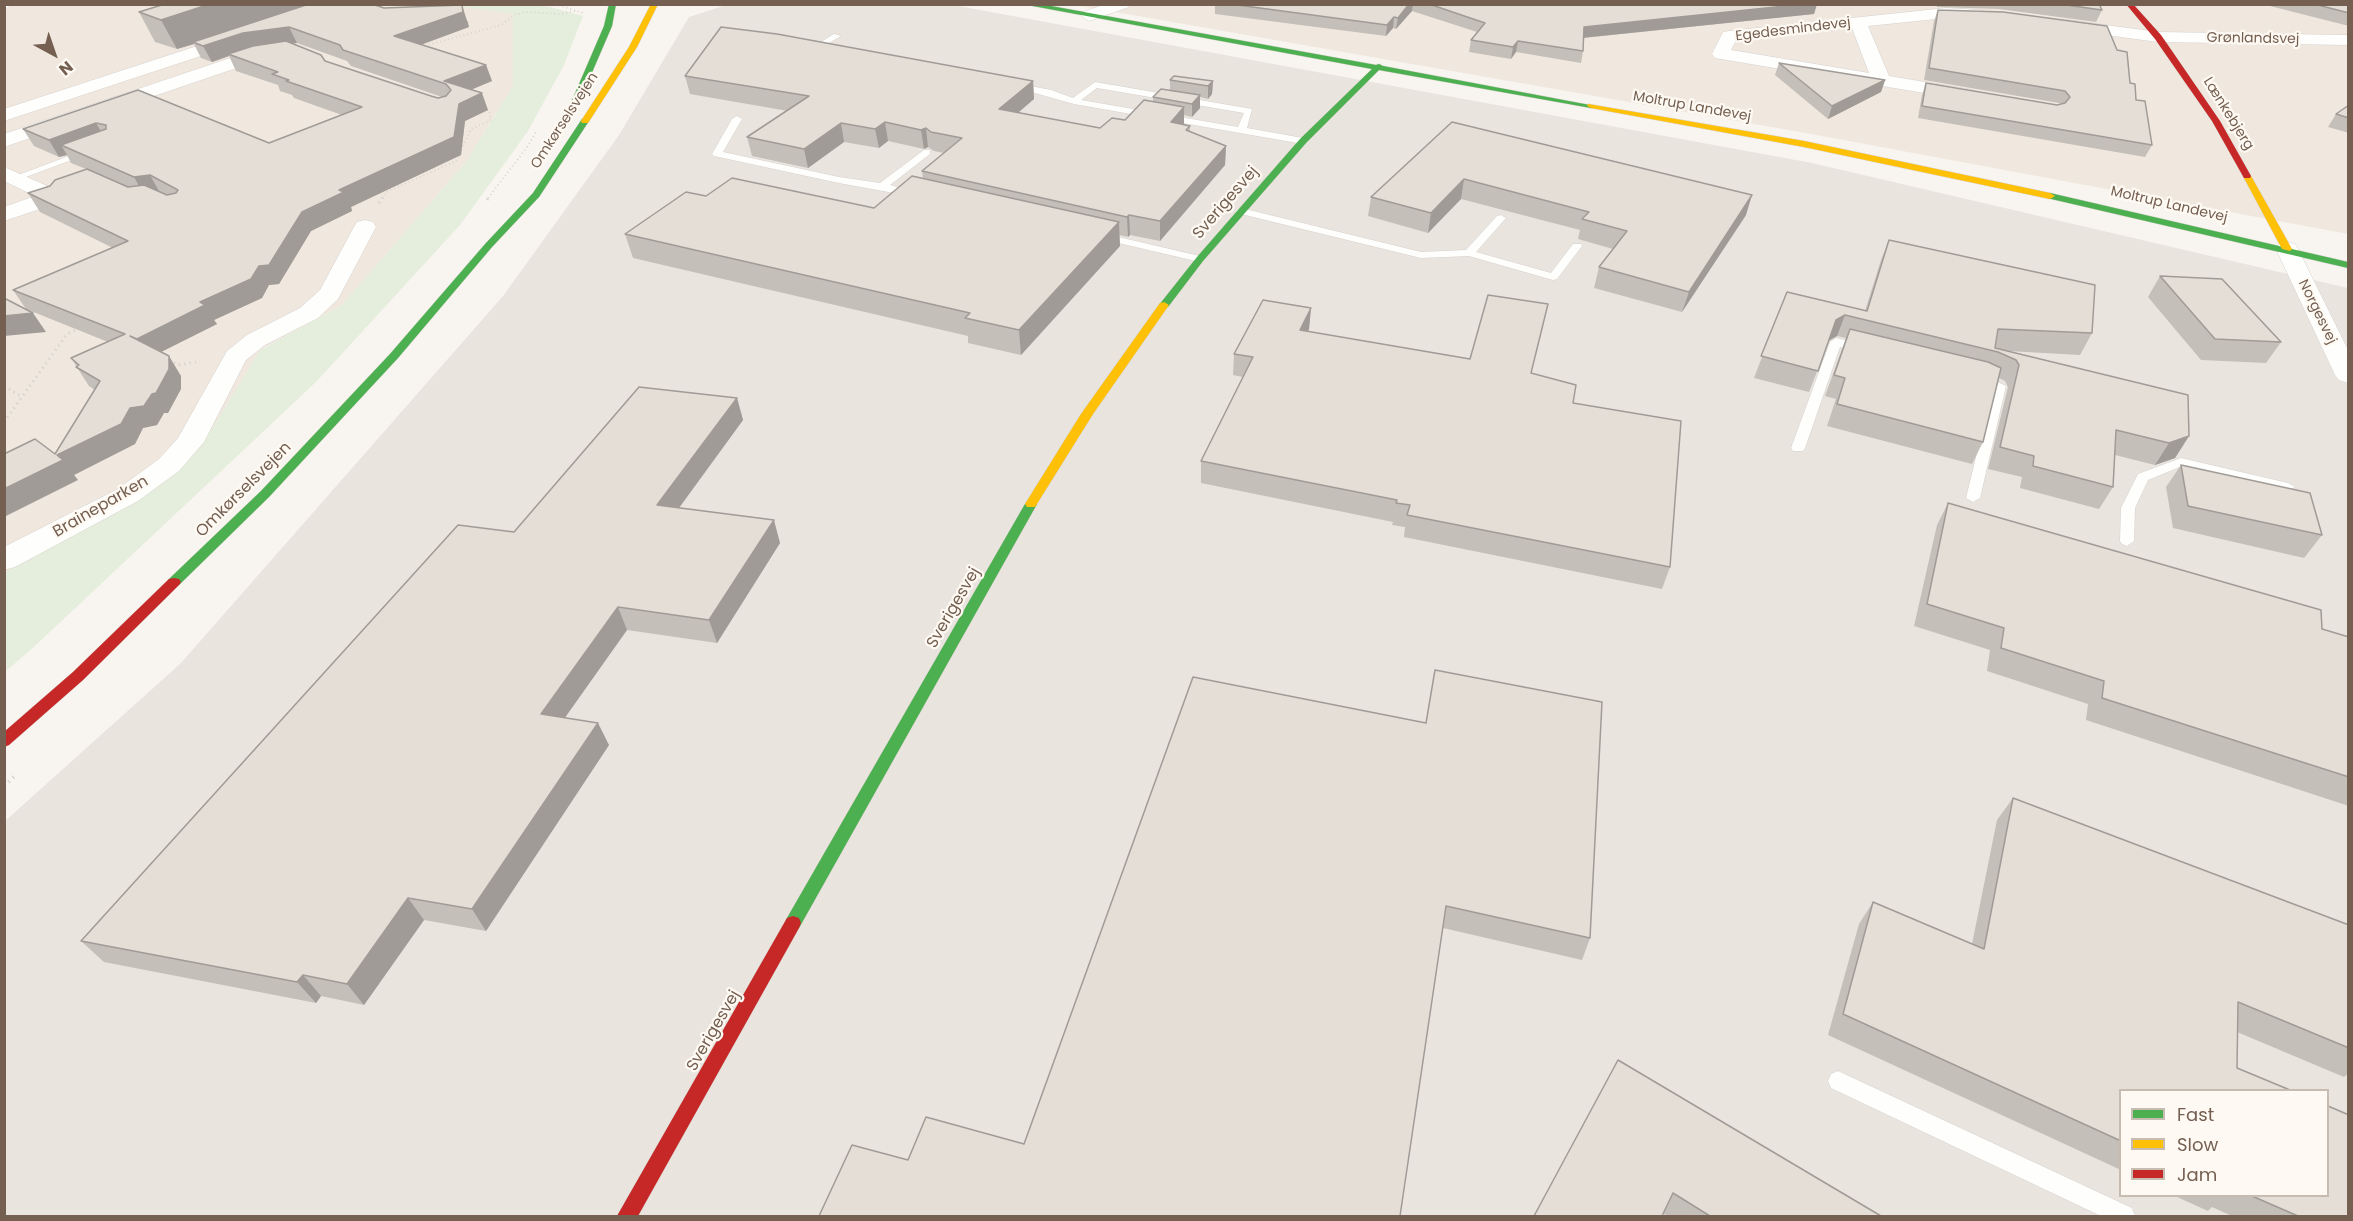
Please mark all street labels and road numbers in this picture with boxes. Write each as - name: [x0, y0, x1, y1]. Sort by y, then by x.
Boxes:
- street label: Egedesmindevej: [1735, 15, 1851, 45]
- street label: Grønlandsvej: [2207, 30, 2299, 48]
- street label: Omkørselsvejen: [528, 70, 602, 172]
- street label: Lænkebjerg: [2199, 75, 2257, 153]
- street label: Moltrup Landevej: [1632, 88, 1752, 126]
- street label: Sverigesvej: [1189, 163, 1263, 243]
- street label: Moltrup Landevej: [2109, 183, 2229, 227]
- street label: Norgesvej: [2294, 277, 2340, 347]
- street label: Omkørselsvejen: [192, 438, 296, 542]
- street label: Braineparken: [50, 472, 152, 542]
- street label: Sverigesvej: [923, 564, 985, 652]
- street label: Sverigesvej: [683, 987, 745, 1075]

